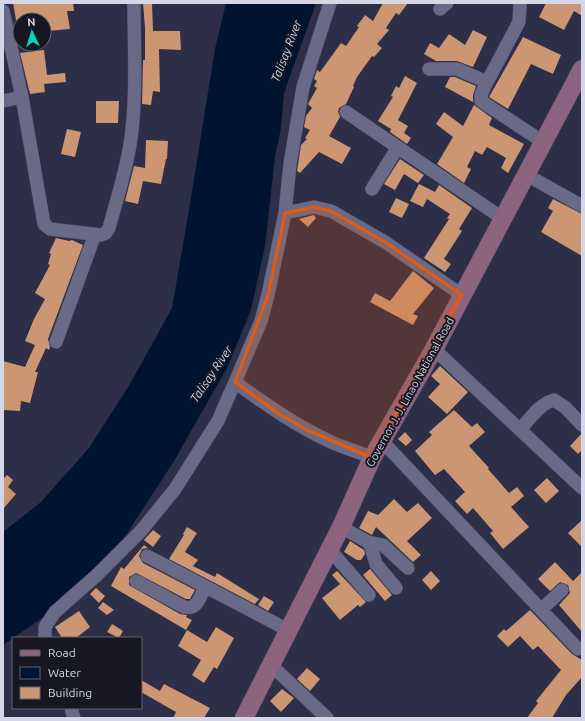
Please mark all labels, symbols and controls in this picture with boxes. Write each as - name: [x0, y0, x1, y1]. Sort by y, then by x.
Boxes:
- north arrow: [12, 12, 52, 52]
- text: N: [27, 16, 36, 28]
- water label: Talisay River: [268, 18, 304, 84]
- street label: Governor J. J. Linao National Road: [364, 315, 456, 469]
- water label: Talisay River: [187, 343, 235, 405]
- legend: [12, 637, 142, 709]
- text: Road: [48, 646, 76, 659]
- text: Water: [48, 666, 81, 679]
- text: Building: [48, 686, 92, 699]

